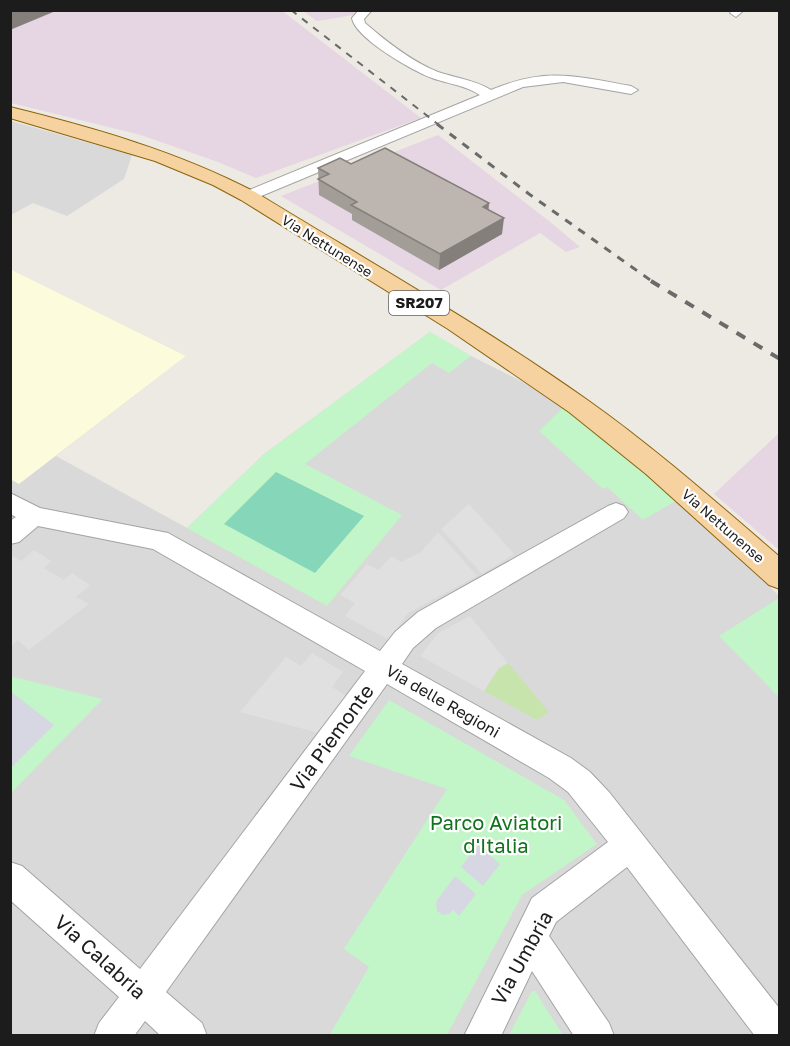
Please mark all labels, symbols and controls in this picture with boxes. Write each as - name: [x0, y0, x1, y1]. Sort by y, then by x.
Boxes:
- street label: Via Nettunense: [279, 211, 376, 280]
- road number: SR207: [389, 291, 449, 315]
- street label: Via Nettunense: [679, 485, 768, 566]
- street label: Via delle Regioni: [382, 660, 504, 742]
- street label: Via Piemonte: [284, 679, 378, 796]
- park label: Parco Aviatori d'Italia: [430, 810, 562, 857]
- street label: Via Umbria: [485, 906, 557, 1009]
- street label: Via Calabria: [50, 909, 151, 1003]

